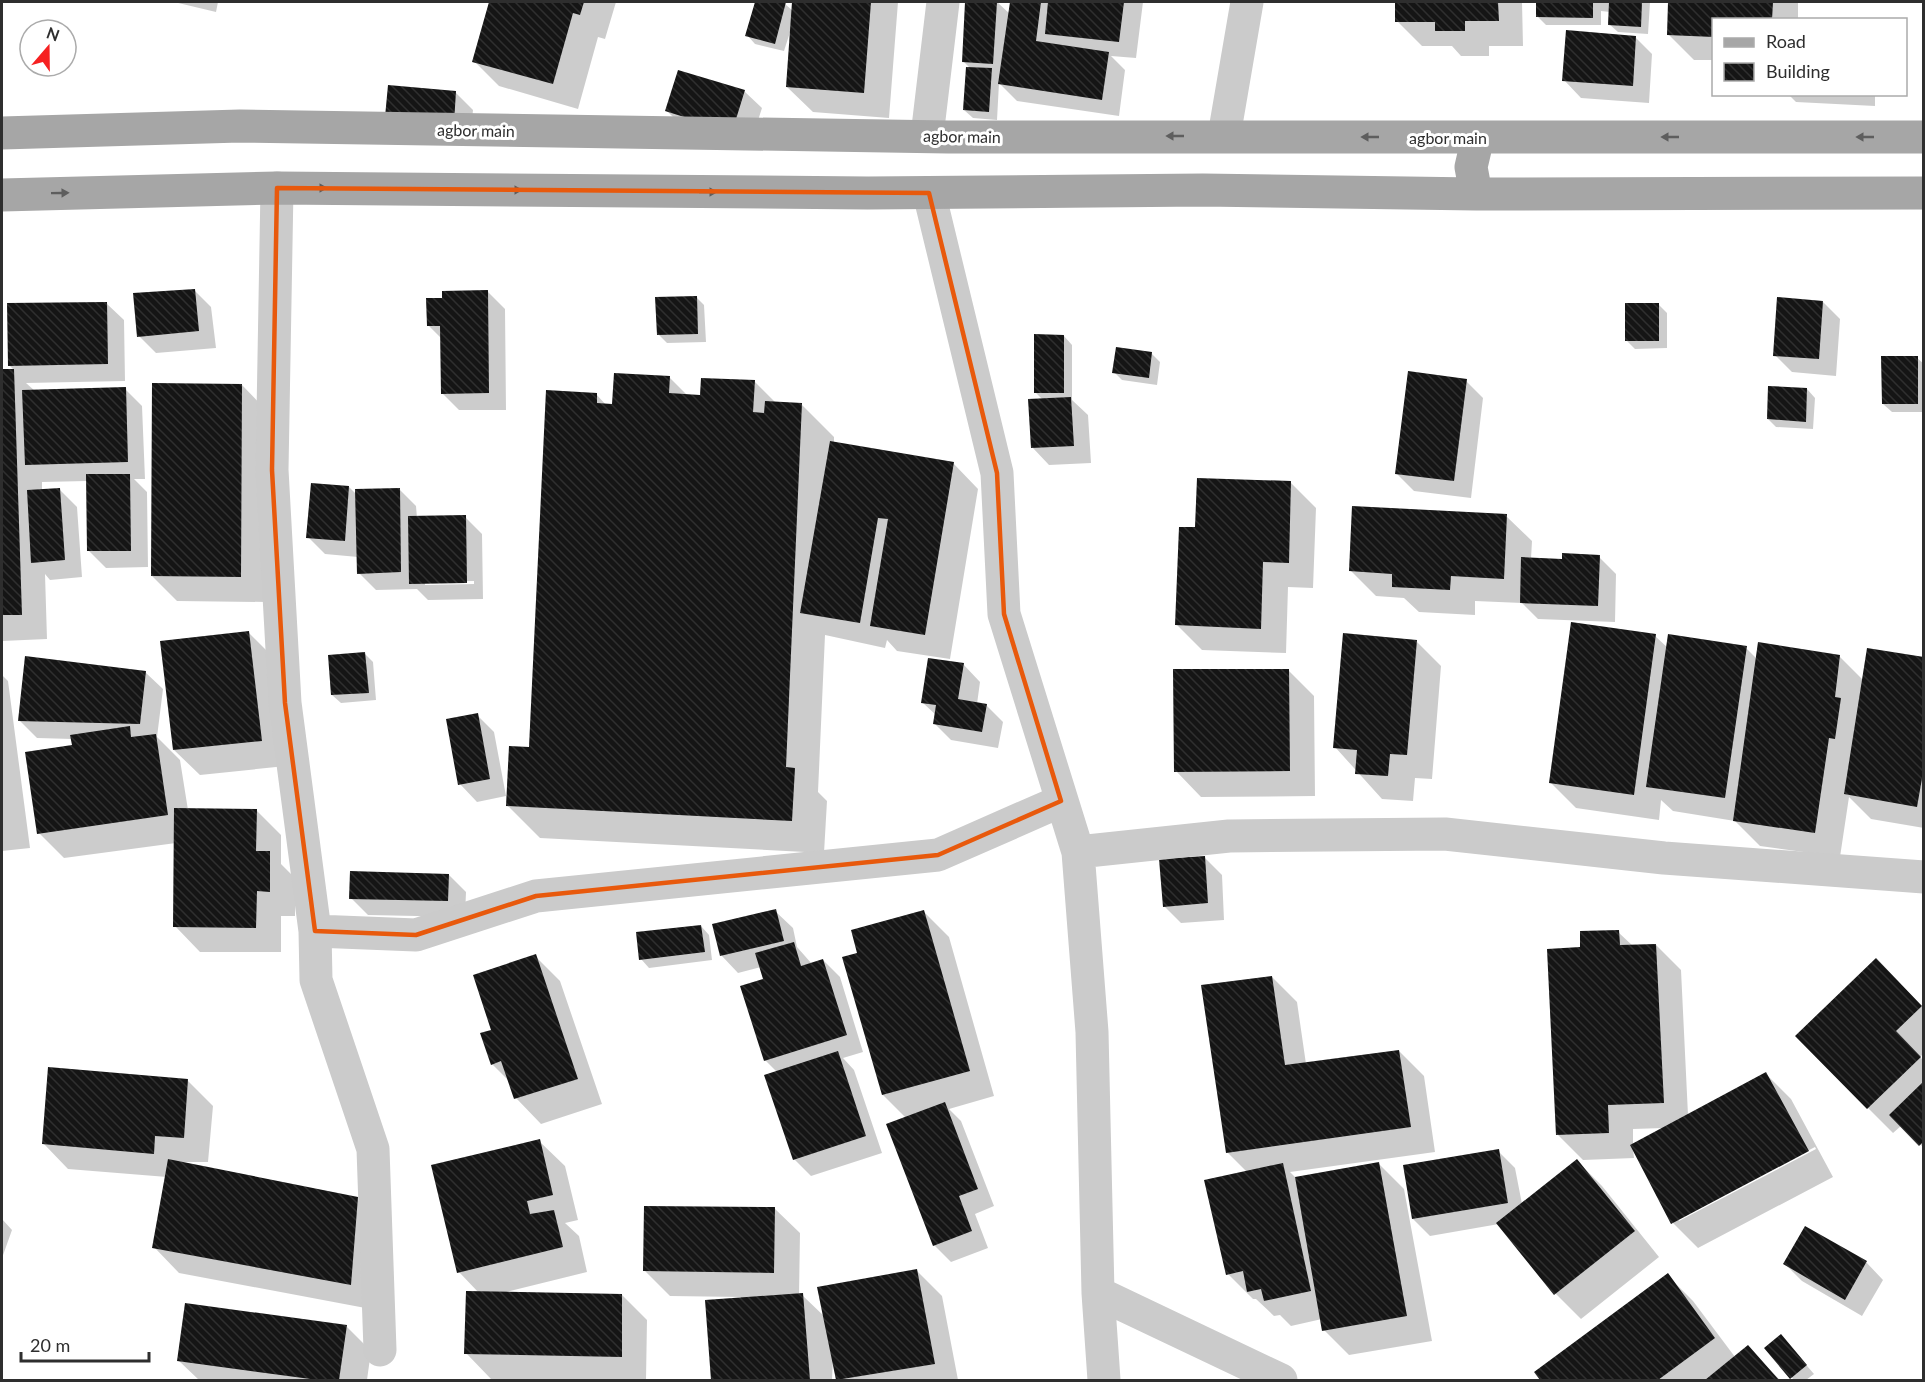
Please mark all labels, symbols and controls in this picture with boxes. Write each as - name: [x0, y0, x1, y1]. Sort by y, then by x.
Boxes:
- north arrow: [18, 18, 78, 78]
- legend: [1712, 18, 1907, 96]
- text: N: [44, 22, 62, 44]
- text: Road: [1766, 30, 1806, 52]
- text: Building: [1766, 60, 1830, 82]
- street label: agbor main: [437, 120, 515, 140]
- street label: agbor main: [923, 126, 1001, 146]
- street label: agbor main: [1409, 128, 1487, 147]
- one-way arrow: [1166, 131, 1185, 141]
- one-way arrow: [1361, 132, 1380, 142]
- one-way arrow: [1661, 132, 1680, 142]
- one-way arrow: [1856, 132, 1875, 142]
- one-way arrow: [308, 183, 327, 193]
- one-way arrow: [503, 185, 522, 195]
- one-way arrow: [698, 187, 717, 197]
- one-way arrow: [50, 188, 69, 198]
- scale bar: [21, 1325, 148, 1363]
- text: 20 m: [30, 1334, 70, 1356]

